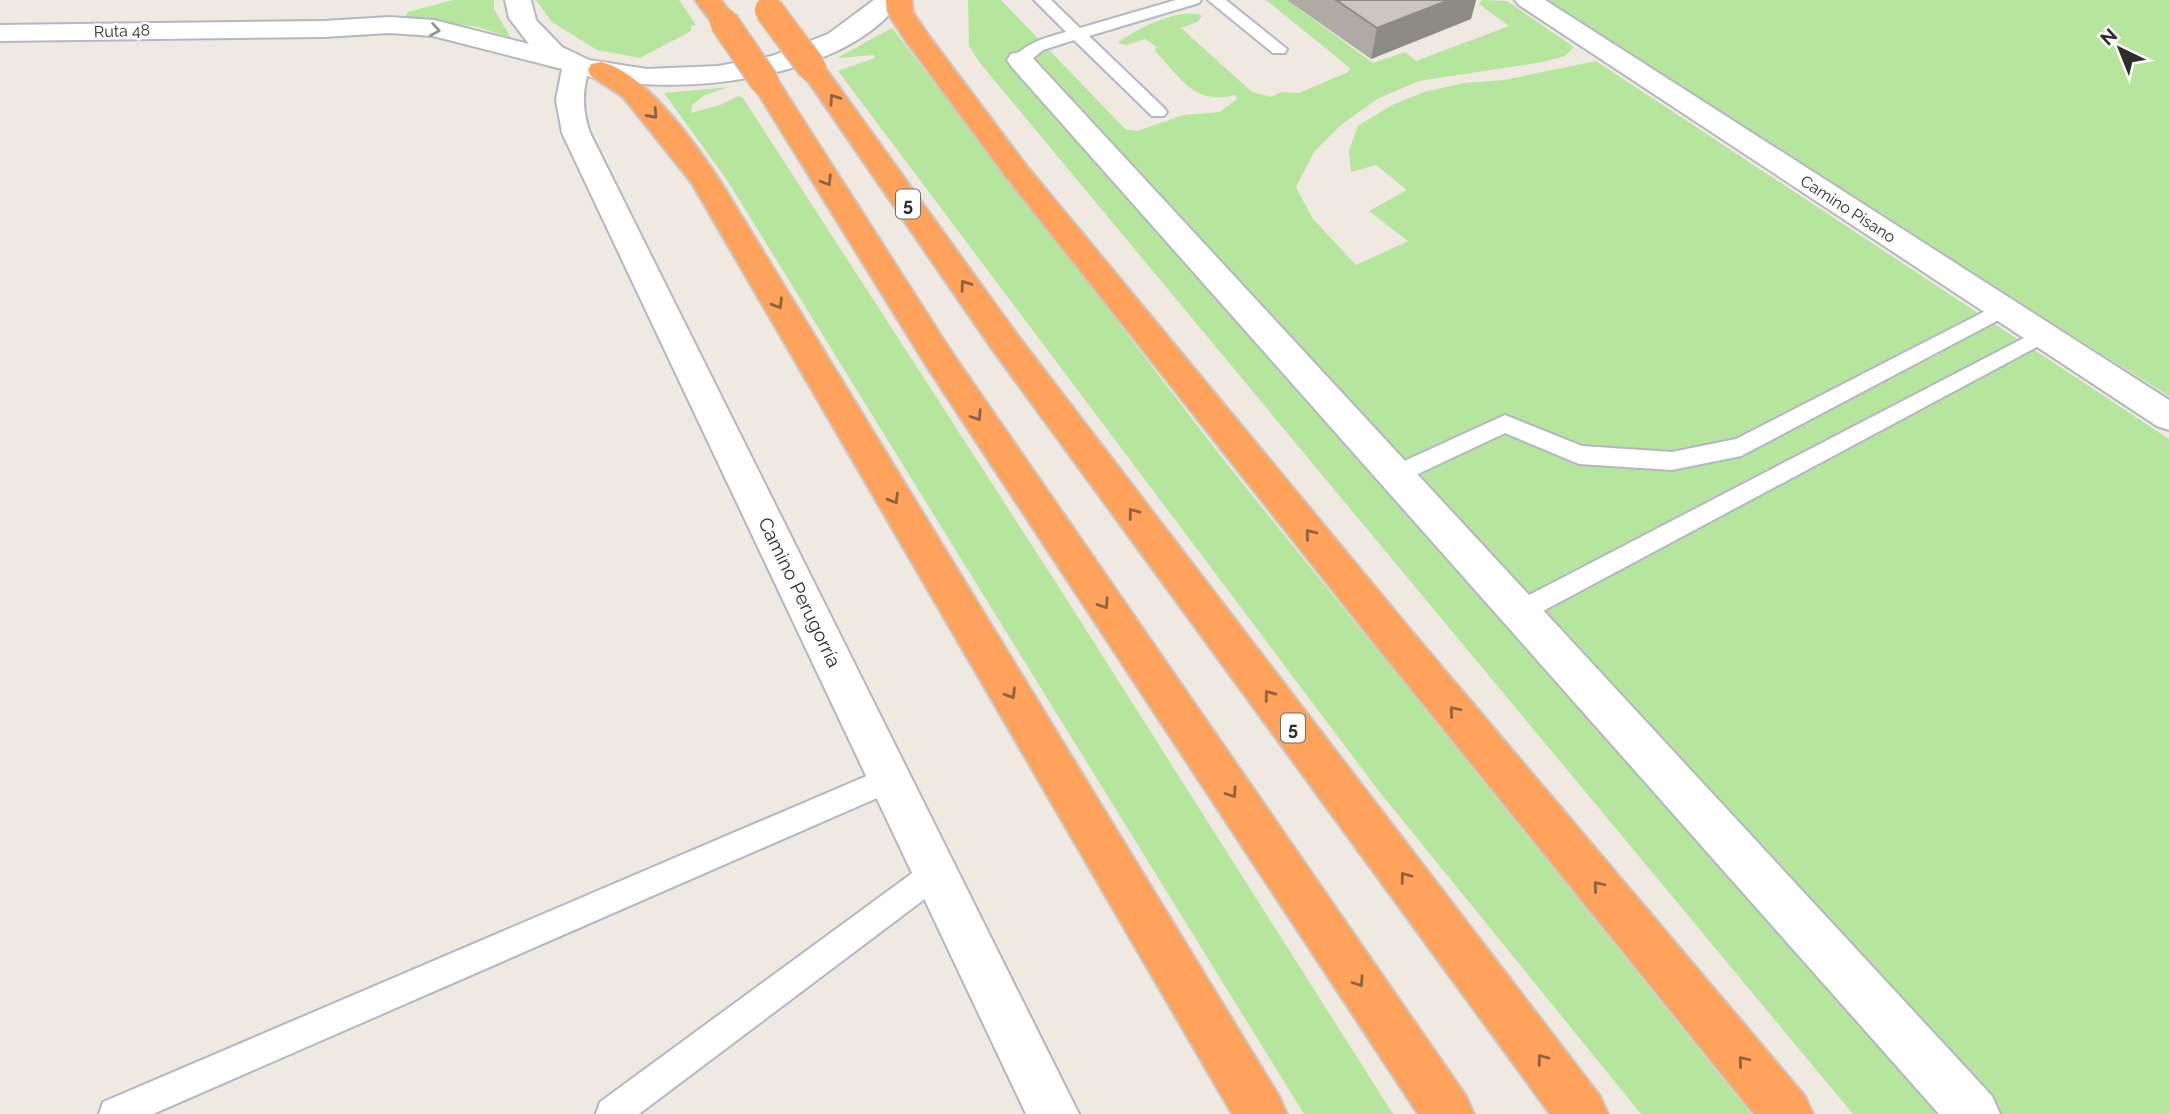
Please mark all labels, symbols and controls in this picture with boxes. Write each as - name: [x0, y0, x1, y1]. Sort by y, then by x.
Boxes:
- north arrow: [2085, 14, 2155, 84]
- street label: Ruta 48: [94, 21, 150, 41]
- one-way arrow: [429, 22, 441, 37]
- text: N: [2096, 24, 2121, 50]
- one-way arrow: [830, 94, 842, 107]
- one-way arrow: [645, 106, 657, 119]
- street label: Camino Pisano: [1797, 171, 1899, 247]
- one-way arrow: [818, 173, 831, 186]
- road number: 5: [896, 190, 920, 218]
- one-way arrow: [961, 280, 973, 293]
- one-way arrow: [769, 296, 782, 309]
- one-way arrow: [969, 408, 981, 421]
- one-way arrow: [886, 491, 899, 504]
- one-way arrow: [1128, 508, 1141, 521]
- street label: Camino Perugorría: [754, 514, 846, 670]
- one-way arrow: [1305, 530, 1318, 542]
- one-way arrow: [1096, 597, 1109, 610]
- one-way arrow: [1003, 687, 1016, 700]
- one-way arrow: [1265, 690, 1277, 703]
- one-way arrow: [1449, 706, 1462, 718]
- road number: 5: [1281, 714, 1305, 742]
- one-way arrow: [1223, 785, 1236, 798]
- one-way arrow: [1401, 872, 1414, 885]
- one-way arrow: [1594, 881, 1607, 894]
- one-way arrow: [1351, 974, 1364, 987]
- one-way arrow: [1537, 1055, 1550, 1067]
- one-way arrow: [1739, 1057, 1752, 1069]

